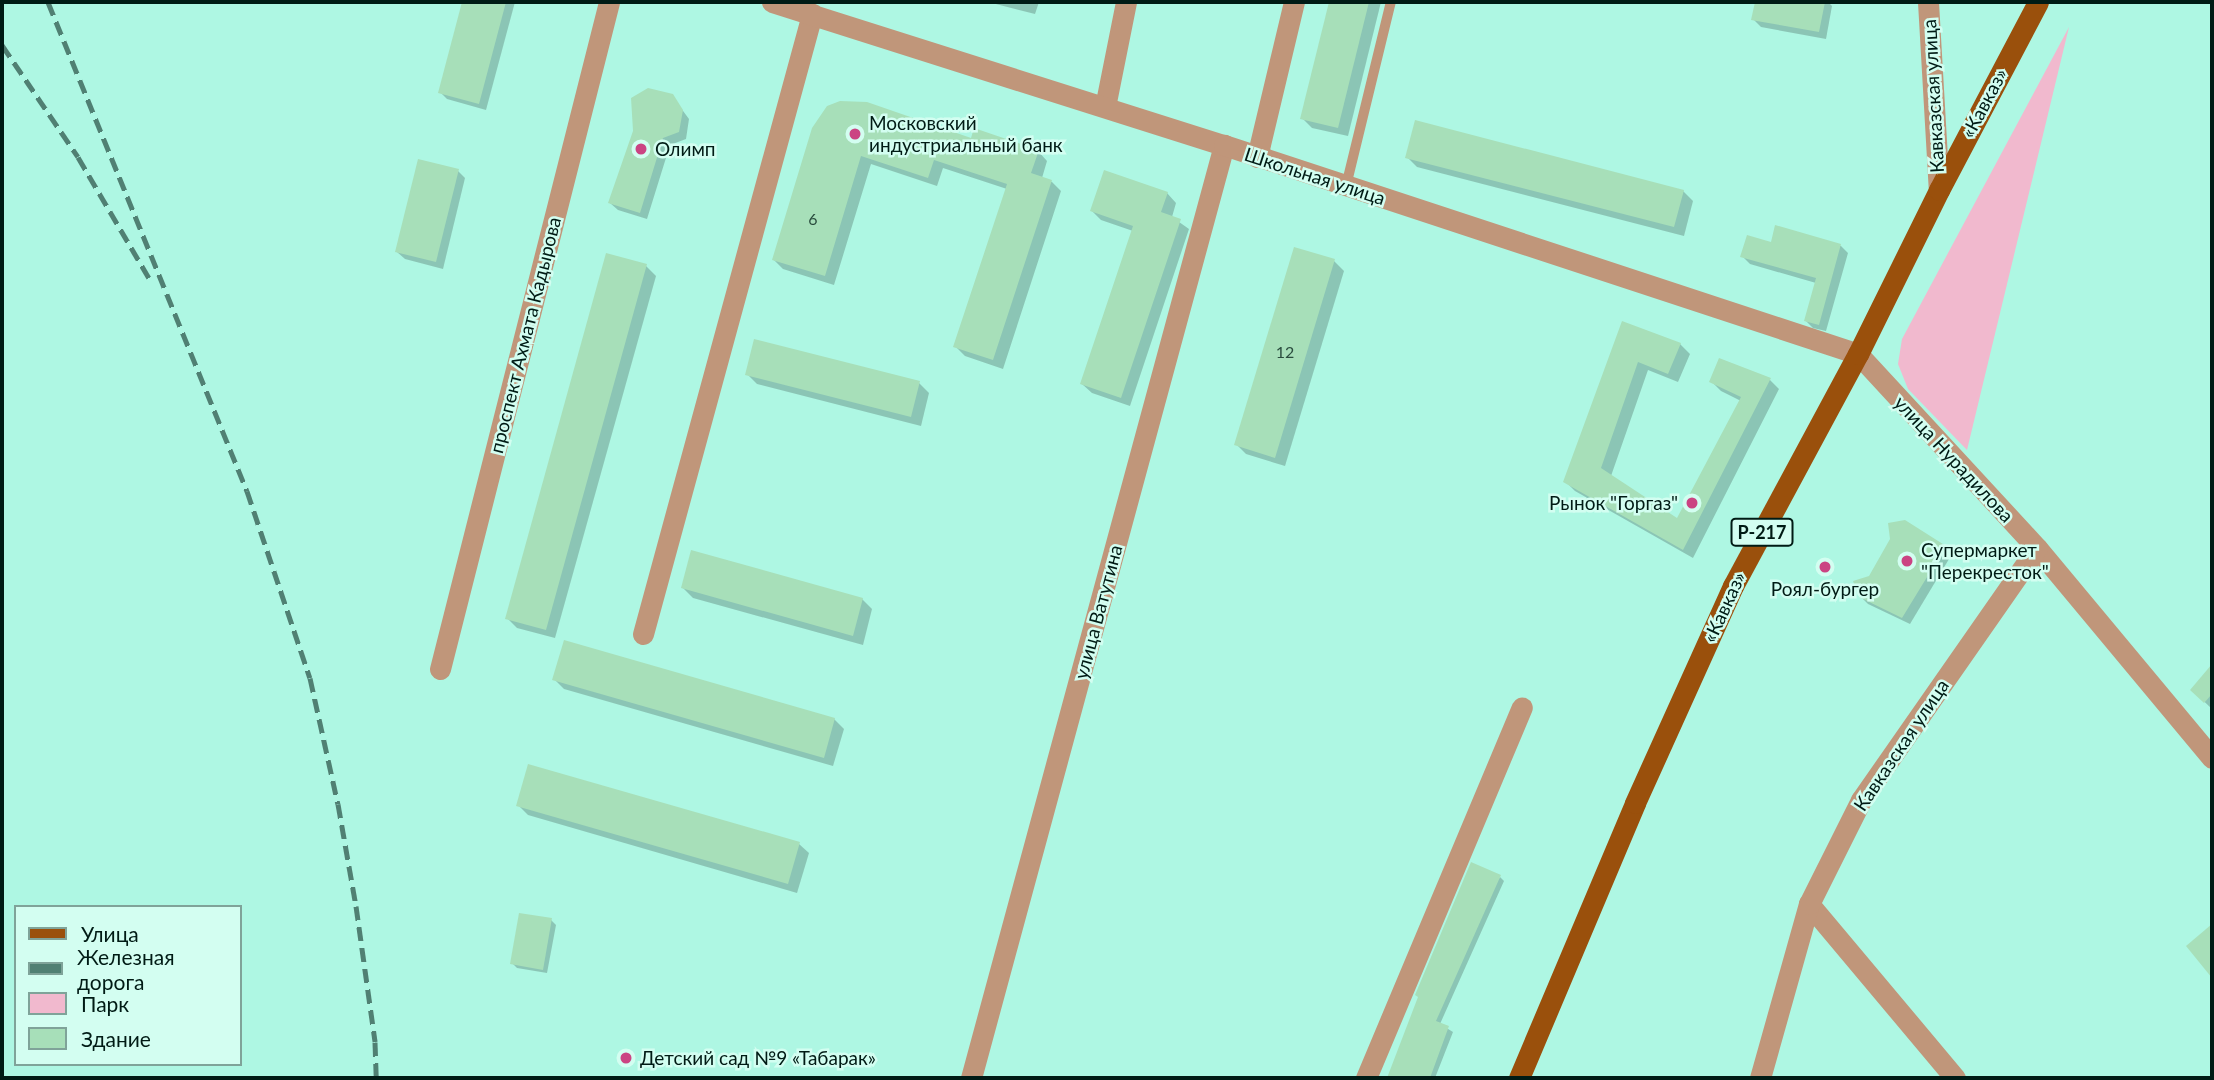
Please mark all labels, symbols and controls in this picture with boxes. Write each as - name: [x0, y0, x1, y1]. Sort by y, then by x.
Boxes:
- street label: Кавказская улица: [1918, 19, 1948, 173]
- street label: «Кавказ»: [1956, 64, 2012, 142]
- place label: Московский индустриальный банк: [869, 112, 1063, 156]
- marker: Московский индустриальный банк: [847, 126, 863, 142]
- place label: Олимп: [655, 138, 716, 160]
- marker: Олимп: [633, 141, 649, 157]
- street label: Школьная улица: [1242, 142, 1388, 210]
- house number: 6: [808, 209, 818, 229]
- street label: проспект Ахмата Кадырова: [485, 214, 565, 456]
- house number: 12: [1276, 342, 1294, 362]
- street label: улица Нурадилова: [1890, 391, 2018, 527]
- place label: Рынок "Горгаз": [1549, 492, 1678, 514]
- marker: Рынок "Горгаз": [1684, 495, 1700, 511]
- road number: Р-217: [1730, 518, 1794, 546]
- place label: Супермаркет "Перекресток": [1921, 539, 2049, 583]
- street label: улица Ватутина: [1069, 542, 1127, 682]
- marker: Супермаркет "Перекресток": [1899, 553, 1915, 569]
- marker: Роял-бургер: [1817, 559, 1833, 575]
- street label: «Кавказ»: [1698, 568, 1750, 646]
- place label: Роял-бургер: [1771, 578, 1879, 600]
- street label: Кавказская улица: [1849, 675, 1953, 815]
- legend: [14, 905, 242, 1066]
- text: Улица: [81, 921, 139, 946]
- text: Железная дорога: [77, 944, 175, 994]
- text: Парк: [81, 991, 129, 1016]
- text: Здание: [81, 1026, 151, 1051]
- place label: Детский сад №9 «Табарак»: [640, 1047, 876, 1069]
- marker: Детский сад №9 «Табарак»: [618, 1050, 634, 1066]

